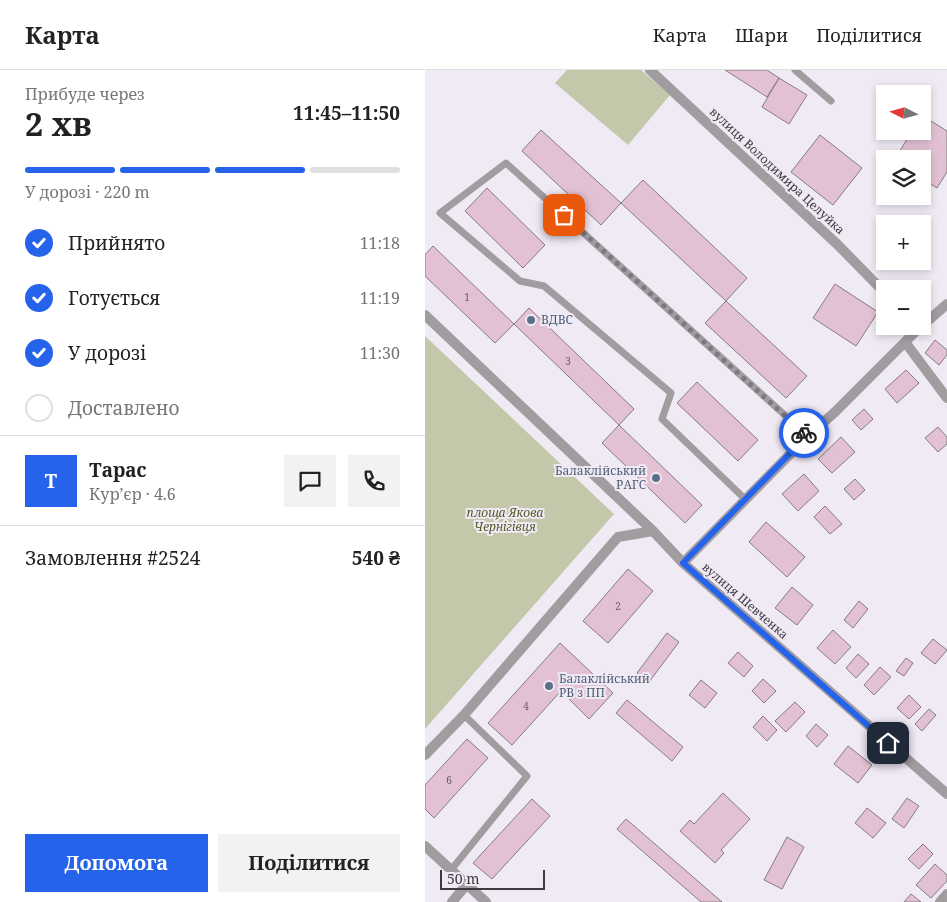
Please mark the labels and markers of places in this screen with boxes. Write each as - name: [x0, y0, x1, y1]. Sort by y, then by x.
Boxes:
- pin: [543, 194, 585, 236]
- place label: ВДВС: [541, 311, 573, 328]
- marker: ВДВС: [525, 314, 537, 326]
- place label: Балаклійський РАГС: [555, 462, 646, 493]
- marker: Балаклійський РАГС: [650, 472, 662, 484]
- place label: Балаклійський РВ з ПП: [559, 670, 650, 701]
- marker: Балаклійський РВ з ПП: [543, 680, 555, 692]
- pin: [867, 722, 909, 764]

